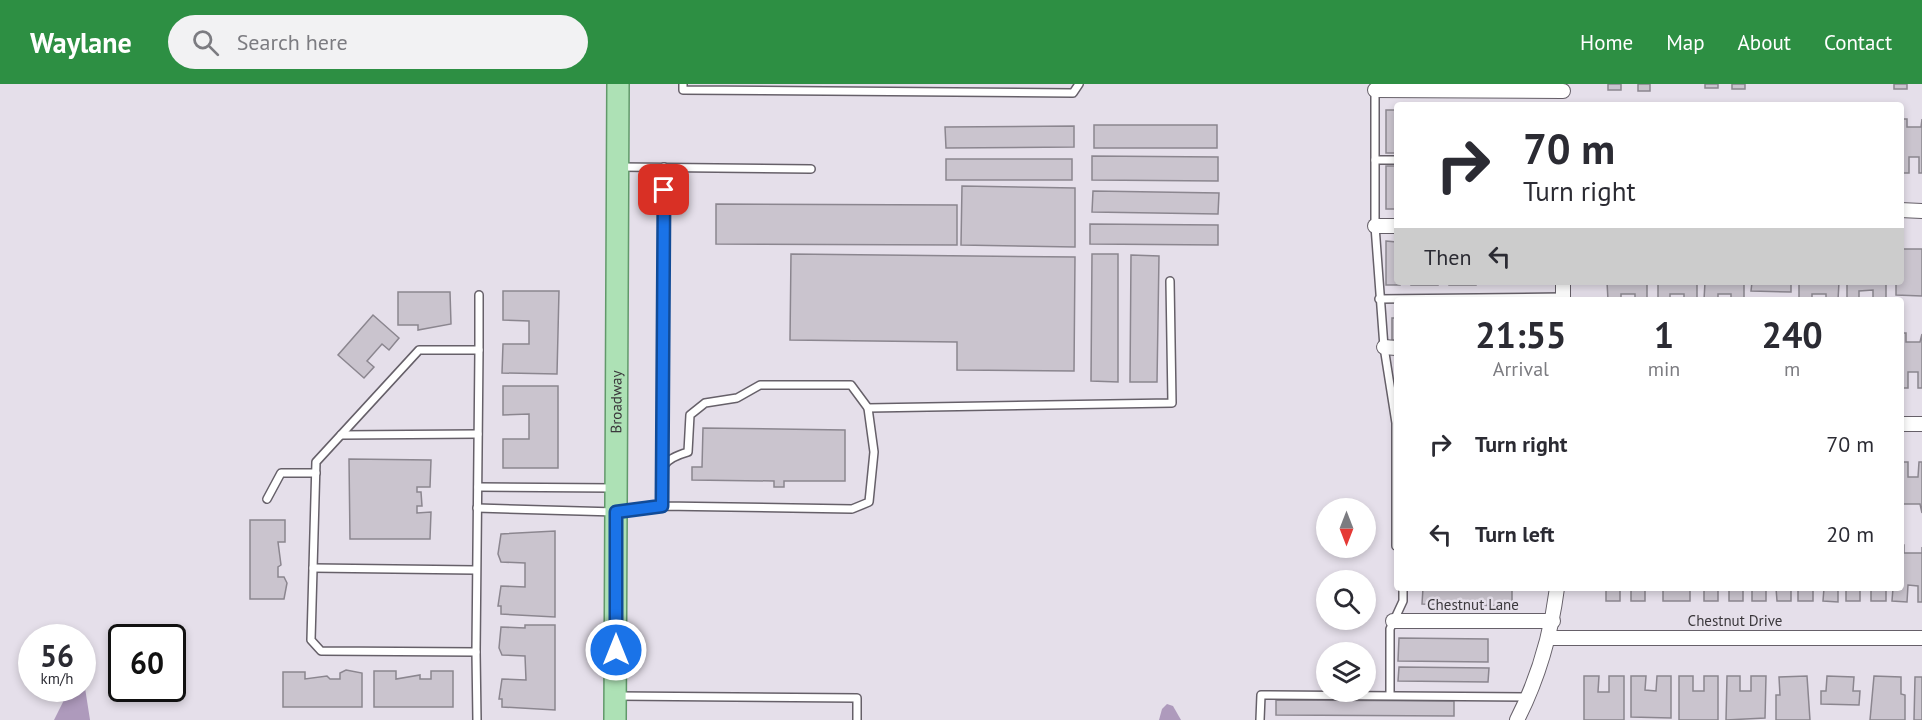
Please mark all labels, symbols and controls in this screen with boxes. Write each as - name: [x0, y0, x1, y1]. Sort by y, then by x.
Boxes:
- search box: [168, 15, 588, 69]
- text: Waylane: [30, 24, 132, 61]
- icon: search: [189, 26, 222, 59]
- text: Search here: [237, 28, 348, 56]
- text: Home: [1580, 29, 1633, 56]
- text: Map: [1666, 29, 1705, 56]
- text: About: [1738, 29, 1791, 56]
- text: Contact: [1824, 29, 1892, 56]
- text: 70 m: [1523, 121, 1615, 176]
- icon: right: [1424, 126, 1502, 204]
- pin: [638, 164, 689, 215]
- icon: arrive: [647, 173, 680, 206]
- text: Turn right: [1523, 174, 1636, 208]
- icon: left: [1483, 240, 1516, 273]
- text: Then: [1424, 243, 1471, 271]
- text: 21:55: [1475, 311, 1567, 358]
- text: 1: [1654, 311, 1674, 358]
- text: 240: [1762, 311, 1823, 358]
- text: Arrival: [1493, 356, 1549, 382]
- text: min: [1648, 356, 1680, 382]
- text: m: [1784, 356, 1800, 382]
- street label: Broadway: [606, 370, 626, 434]
- icon: right: [1424, 428, 1457, 461]
- text: Turn right: [1475, 430, 1567, 458]
- text: 70 m: [1826, 430, 1874, 458]
- north arrow: [1316, 498, 1376, 558]
- map controls: [1316, 498, 1376, 702]
- icon: left: [1424, 518, 1457, 551]
- text: Turn left: [1475, 520, 1555, 548]
- text: 20 m: [1826, 520, 1874, 548]
- button: search: [1316, 570, 1376, 630]
- street label: Chestnut Lane: [1427, 595, 1519, 614]
- street label: Chestnut Drive: [1688, 611, 1782, 630]
- position arrow: [584, 618, 648, 682]
- speed limit sign: 60: [108, 624, 186, 702]
- text: 56: [40, 636, 74, 675]
- button: layers: [1316, 642, 1376, 702]
- text: km/h: [41, 669, 73, 688]

